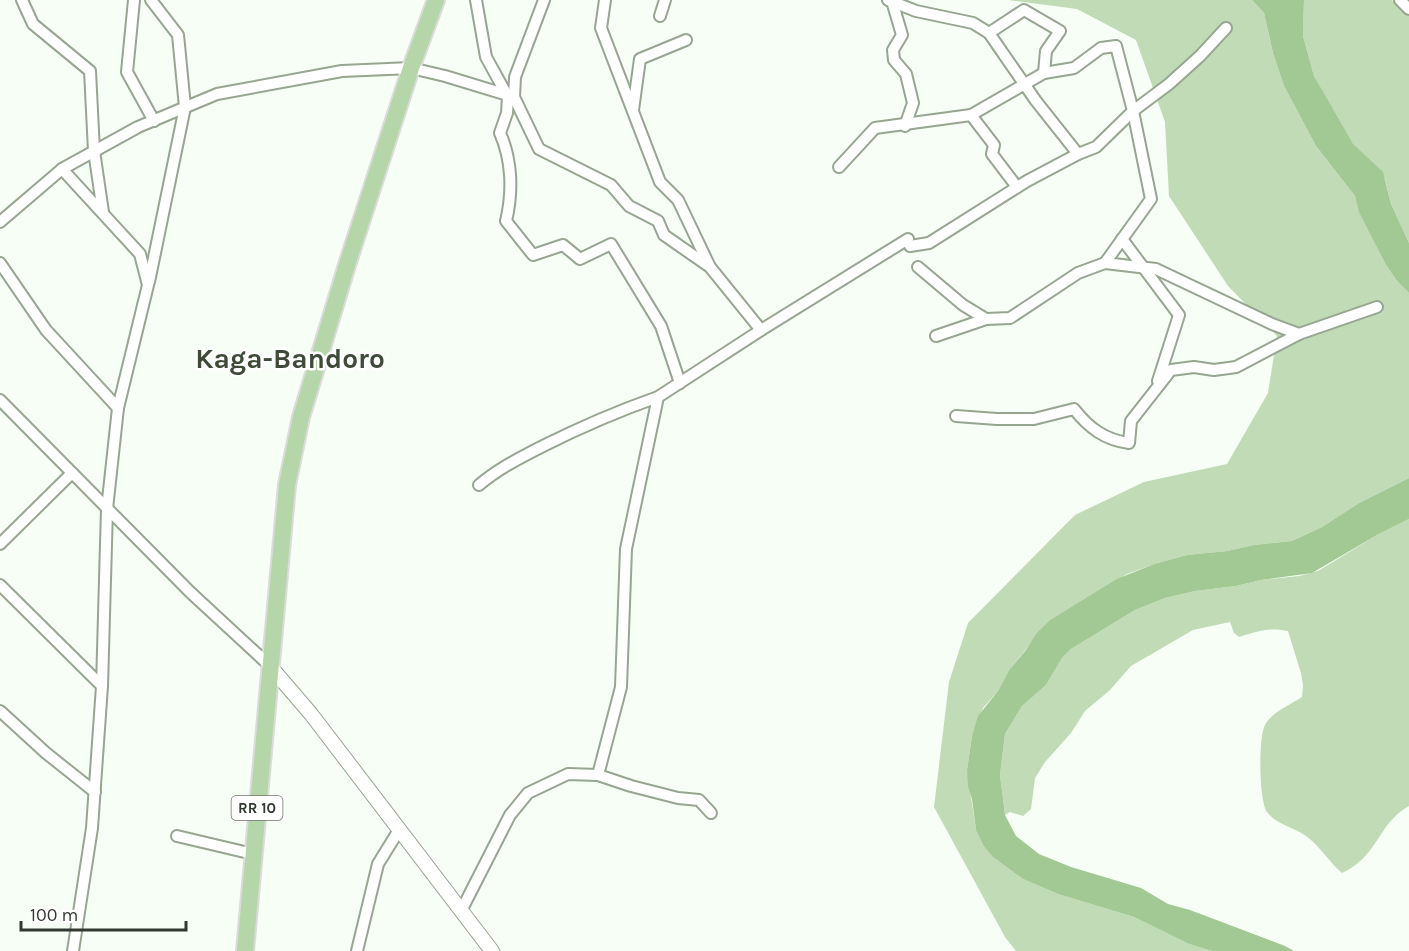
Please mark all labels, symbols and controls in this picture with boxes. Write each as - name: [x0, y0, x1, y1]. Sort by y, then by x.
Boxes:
- district label: Kaga-Bandoro: [195, 342, 385, 375]
- road number: RR 10: [232, 796, 282, 820]
- scale bar: [21, 894, 186, 932]
- text: 100 m: [30, 904, 78, 926]

